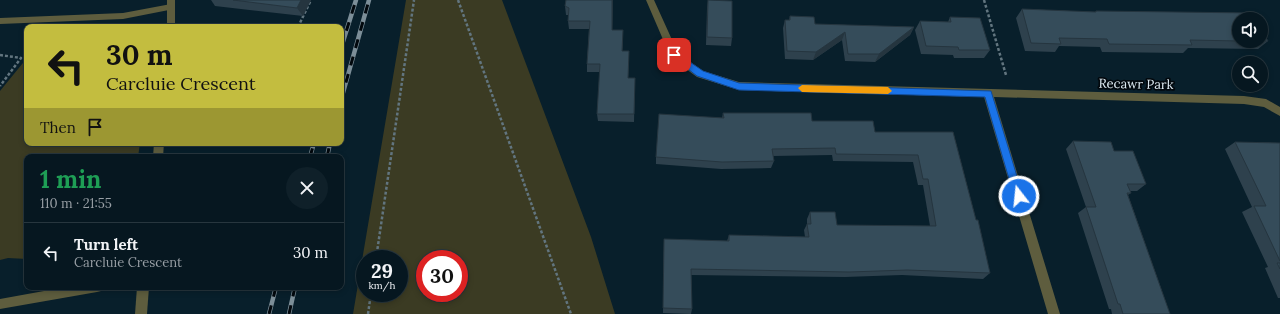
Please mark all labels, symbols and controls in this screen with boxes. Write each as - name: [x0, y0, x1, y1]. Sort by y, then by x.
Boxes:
- map controls: [1232, 12, 1268, 92]
- button: sound: [1232, 12, 1268, 48]
- text: 30 m: [106, 37, 173, 73]
- pin: [657, 38, 691, 72]
- icon: left: [40, 40, 92, 92]
- icon: arrive: [663, 44, 685, 66]
- button: search: [1232, 56, 1268, 92]
- text: Carcluie Crescent: [106, 72, 256, 95]
- street label: Recawr Park: [1098, 75, 1174, 93]
- icon: arrive: [84, 116, 106, 138]
- text: Then: [40, 118, 76, 137]
- text: 1 min: [40, 164, 101, 195]
- button: close: [286, 167, 328, 209]
- position arrow: [998, 175, 1040, 217]
- text: 110 m · 21:55: [40, 195, 112, 212]
- text: Turn left: [74, 235, 138, 254]
- icon: left: [40, 242, 62, 264]
- text: 30 m: [293, 243, 328, 262]
- speed limit sign: 30: [416, 250, 468, 302]
- text: Carcluie Crescent: [74, 254, 182, 271]
- text: 29: [371, 258, 393, 283]
- text: km/h: [368, 279, 396, 292]

